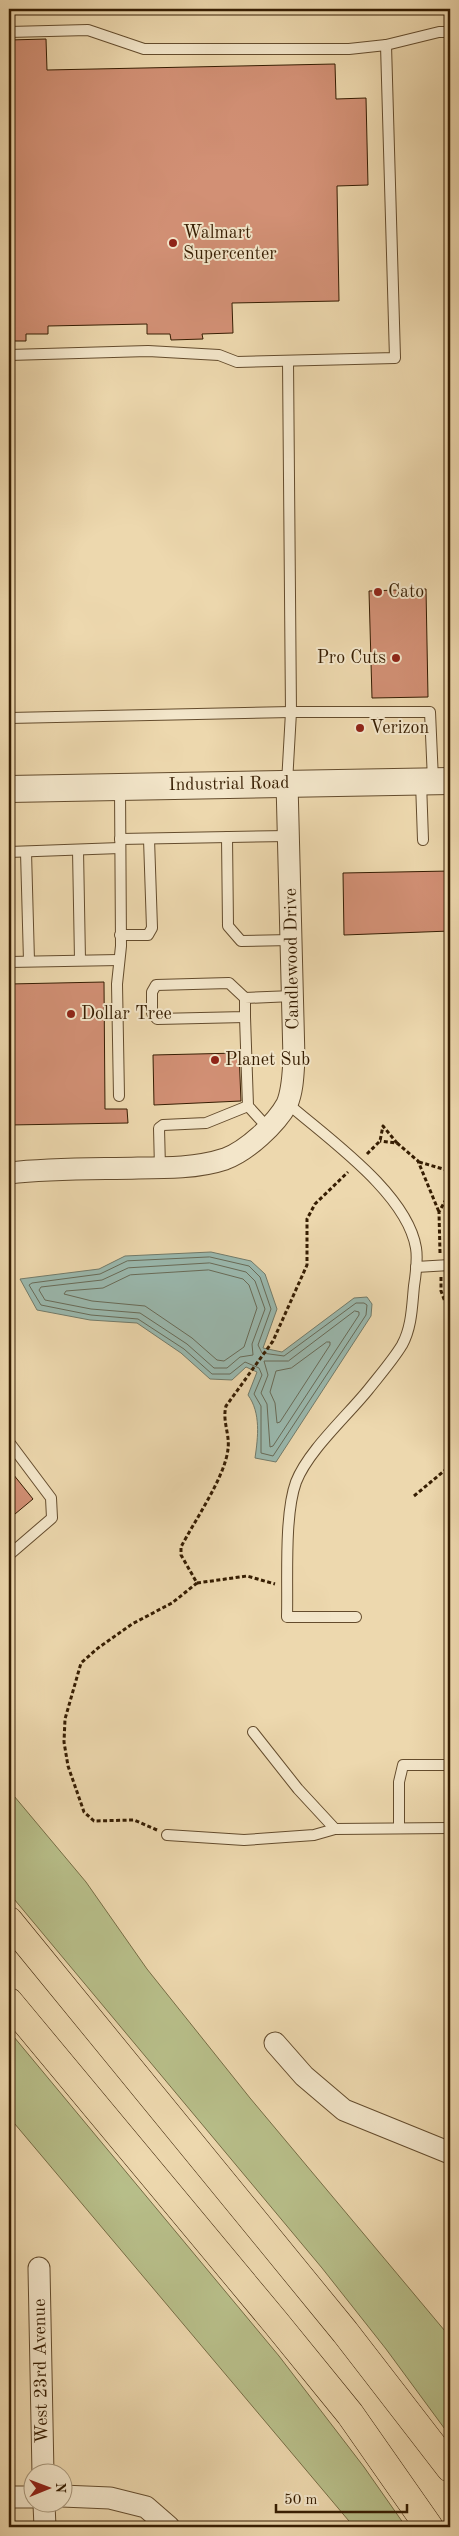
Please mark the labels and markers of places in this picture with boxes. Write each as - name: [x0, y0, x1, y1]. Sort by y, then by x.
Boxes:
- place label: Walmart Supercenter: [183, 224, 277, 263]
- marker: Walmart Supercenter: [167, 237, 179, 249]
- place label: Cato: [388, 583, 424, 601]
- marker: Cato: [372, 586, 384, 598]
- place label: Pro Cuts: [317, 649, 386, 667]
- marker: Pro Cuts: [390, 652, 402, 664]
- place label: Verizon: [370, 719, 430, 737]
- marker: Verizon: [354, 722, 366, 734]
- place label: Dollar Tree: [81, 1005, 172, 1023]
- marker: Dollar Tree: [65, 1008, 77, 1020]
- place label: Planet Sub: [225, 1051, 310, 1069]
- marker: Planet Sub: [209, 1054, 221, 1066]

